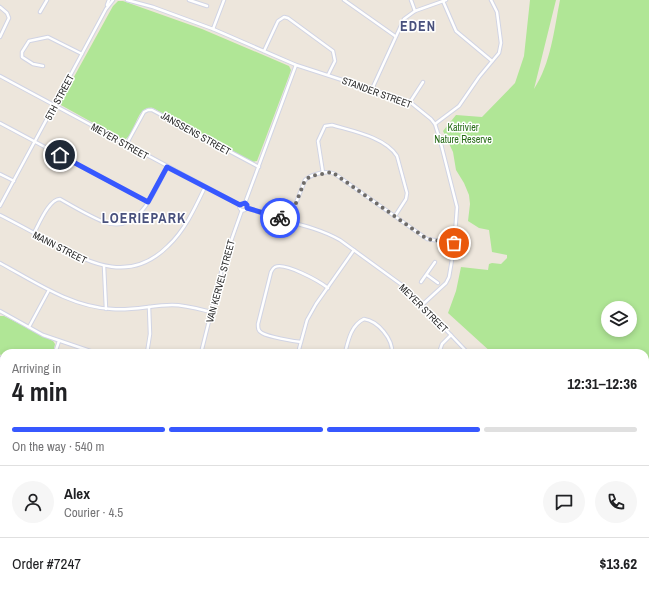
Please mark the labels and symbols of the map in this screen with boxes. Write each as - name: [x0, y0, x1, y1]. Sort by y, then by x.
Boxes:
- district label: EDEN: [400, 17, 436, 35]
- street label: 5TH STREET: [42, 72, 77, 122]
- street label: STANDER STREET: [340, 74, 413, 111]
- street label: JANSSENS STREET: [159, 109, 233, 158]
- street label: MEYER STREET: [89, 120, 151, 163]
- park label: Katrivier Nature Reserve: [434, 121, 492, 146]
- pin: [43, 138, 77, 172]
- courier: [260, 198, 300, 238]
- district label: LOERIEPARK: [102, 209, 186, 227]
- pin: [437, 226, 471, 260]
- street label: MANN STREET: [31, 228, 89, 267]
- street label: VAN KERVEL STREET: [203, 238, 238, 324]
- street label: MEYER STREET: [396, 281, 451, 336]

